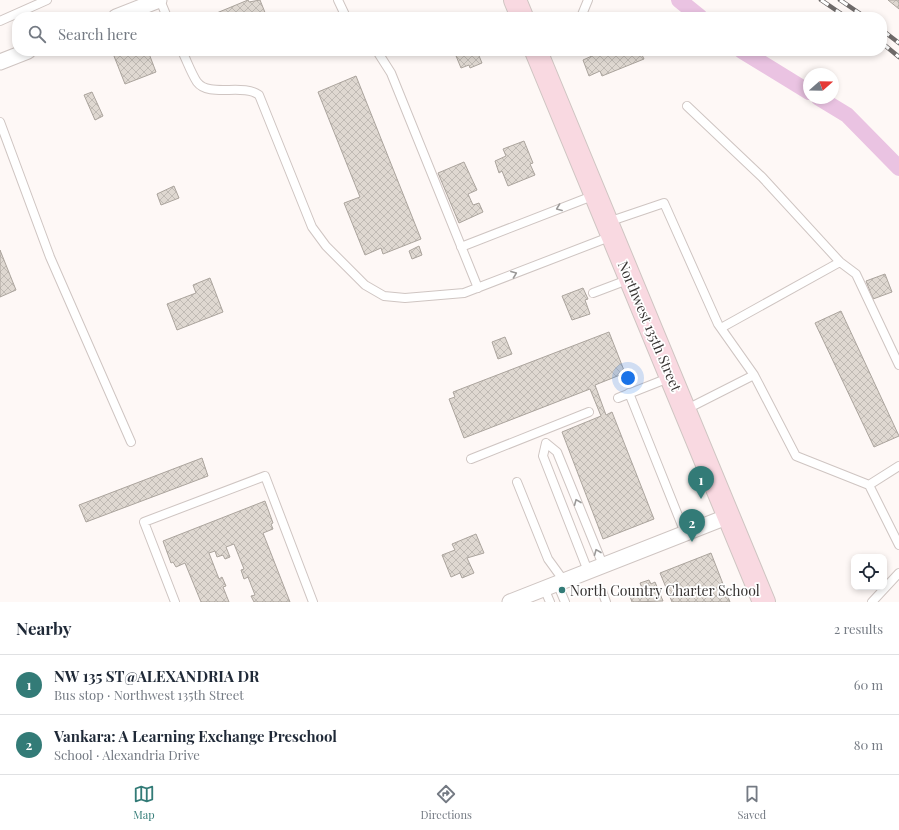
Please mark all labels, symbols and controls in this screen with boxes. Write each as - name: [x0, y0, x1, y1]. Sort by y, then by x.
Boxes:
- search box: [12, 12, 887, 56]
- icon: search: [26, 23, 48, 45]
- text: Search here: [58, 24, 137, 44]
- north arrow: [803, 68, 839, 104]
- one-way arrow: [556, 204, 563, 212]
- street label: Northwest 135th Street: [614, 258, 687, 395]
- one-way arrow: [510, 271, 517, 279]
- your location: [618, 368, 638, 388]
- pin: 1: [688, 466, 714, 499]
- one-way arrow: [574, 498, 582, 506]
- pin: 2: [679, 509, 705, 542]
- one-way arrow: [594, 548, 602, 555]
- map controls: [851, 554, 887, 590]
- button: locate: [851, 554, 887, 590]
- place label: North Country Charter School: [570, 581, 760, 600]
- marker: North Country Charter School: [557, 585, 567, 595]
- text: Nearby: [16, 617, 71, 639]
- text: 2 results: [834, 620, 883, 637]
- text: NW 135 ST@ALEXANDRIA DR: [54, 666, 259, 686]
- text: 1: [27, 676, 31, 693]
- text: 60 m: [854, 676, 883, 693]
- text: Bus stop · Northwest 135th Street: [54, 686, 244, 703]
- text: Vankara: A Learning Exchange Preschool: [54, 726, 337, 746]
- text: 2: [26, 736, 32, 753]
- text: 80 m: [854, 736, 883, 753]
- text: School · Alexandria Drive: [54, 746, 200, 763]
- tab: Map: [133, 783, 155, 822]
- tab: Directions: [420, 783, 472, 822]
- tab: Saved: [738, 783, 766, 822]

